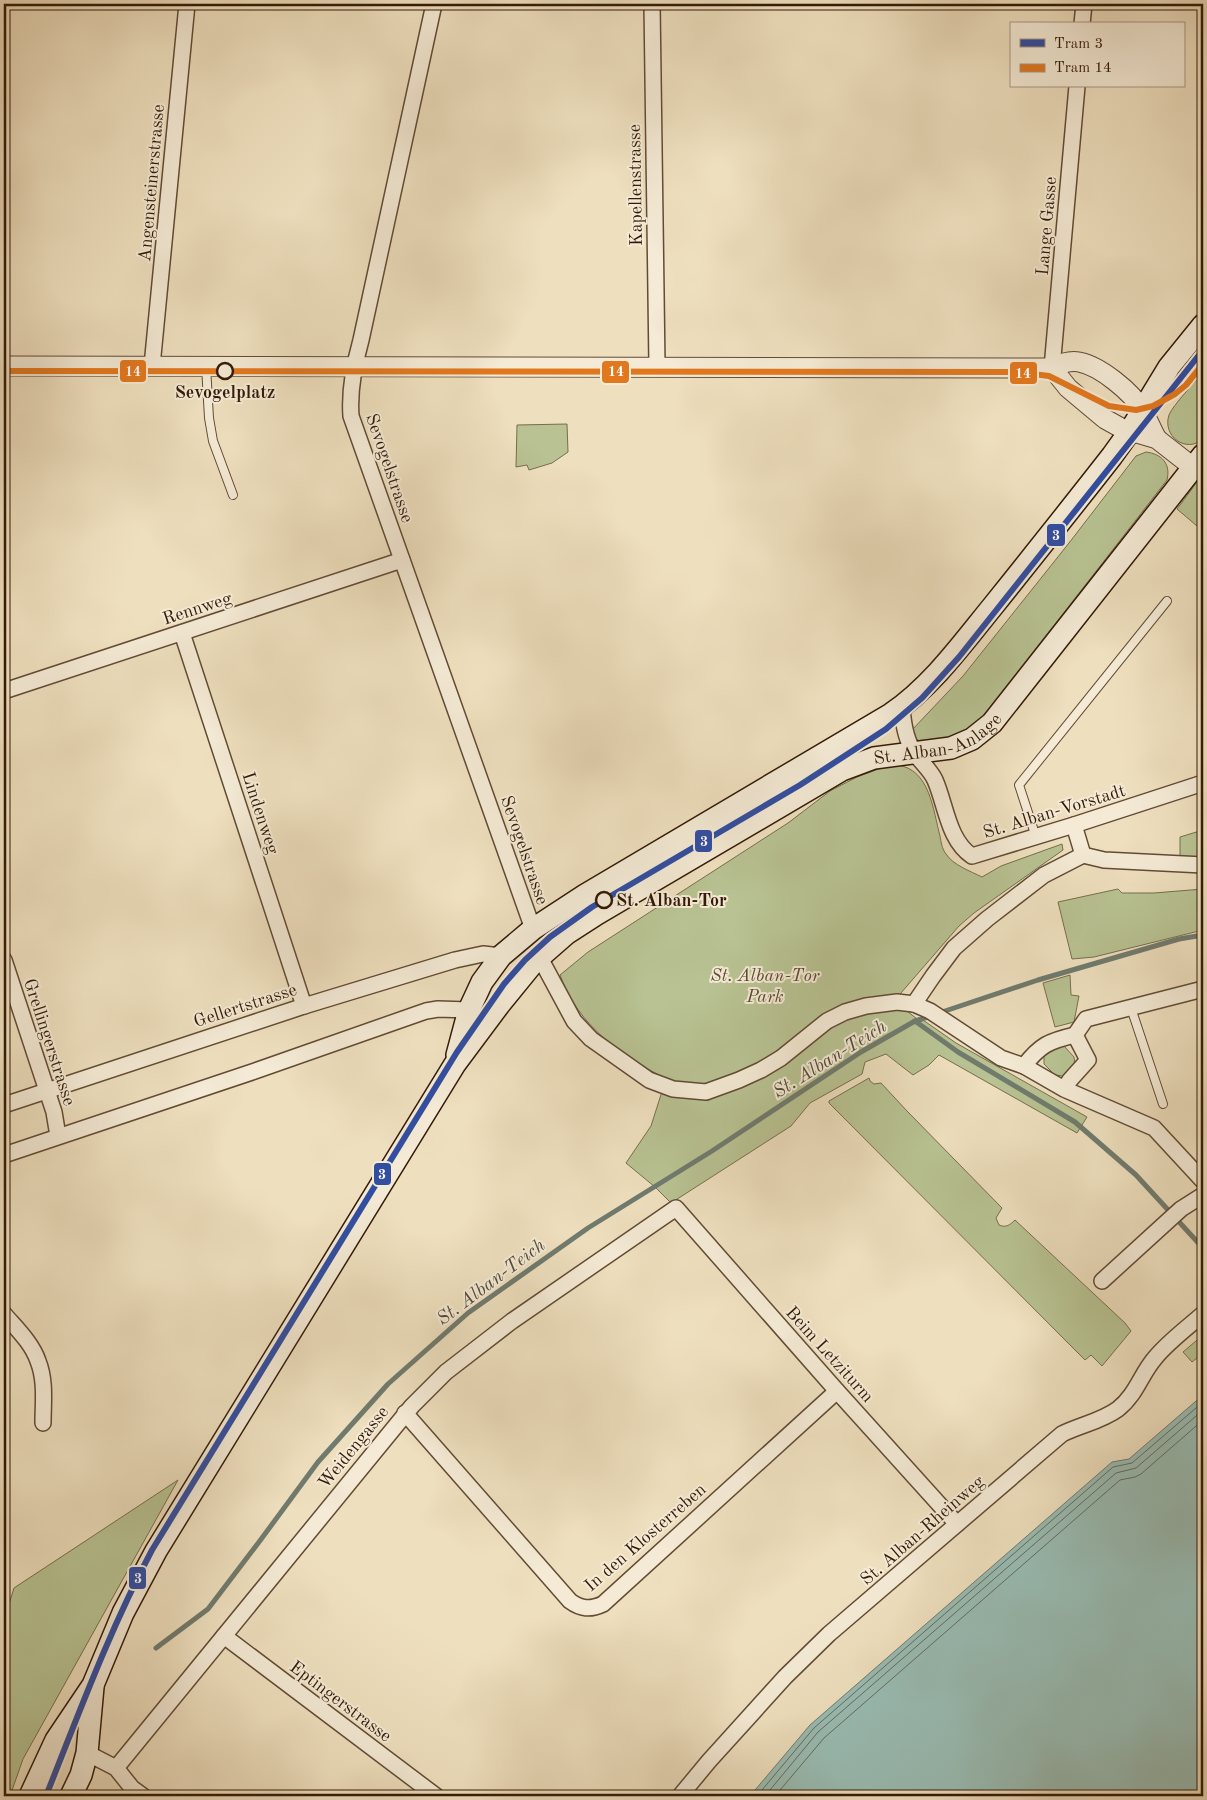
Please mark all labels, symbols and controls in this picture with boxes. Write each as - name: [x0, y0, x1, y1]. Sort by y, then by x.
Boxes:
- legend: [1010, 22, 1184, 88]
- text: Tram 3: [1054, 37, 1103, 52]
- text: Tram 14: [1054, 61, 1112, 76]
- street label: Angensteinerstrasse: [136, 104, 168, 263]
- street label: Kapellenstrasse: [626, 124, 646, 246]
- street label: Lange Gasse: [1034, 176, 1060, 276]
- line badge: 14: [119, 359, 147, 383]
- line badge: 14: [601, 360, 630, 384]
- line badge: 14: [1009, 361, 1038, 385]
- marker: Sevogelplatz: [216, 362, 234, 380]
- text: 14: [125, 365, 141, 379]
- text: 14: [608, 365, 624, 379]
- text: 14: [1015, 367, 1031, 381]
- place label: Sevogelplatz: [175, 384, 275, 402]
- street label: Sevogelstrasse: [362, 411, 416, 525]
- line badge: 3: [1046, 523, 1066, 547]
- text: 3: [1052, 529, 1060, 543]
- street label: Rennweg: [160, 589, 234, 629]
- street label: St. Alban-Anlage: [872, 711, 1006, 768]
- street label: Lindenweg: [238, 770, 282, 857]
- street label: St. Alban-Vorstadt: [981, 782, 1128, 842]
- street label: Sevogelstrasse: [497, 793, 551, 907]
- line badge: 3: [694, 829, 713, 853]
- text: 3: [700, 835, 708, 849]
- marker: St. Alban-Tor: [595, 891, 613, 909]
- place label: St. Alban-Tor: [616, 892, 727, 910]
- park label: St. Alban-Tor Park: [710, 967, 821, 1006]
- street label: Grellingerstrasse: [20, 976, 78, 1108]
- street label: Gellertstrasse: [192, 981, 299, 1031]
- water label: St. Alban-Teich: [770, 1017, 891, 1103]
- line badge: 3: [373, 1162, 392, 1186]
- text: 3: [378, 1168, 386, 1182]
- water label: St. Alban-Teich: [434, 1236, 549, 1330]
- street label: Beim Letziturm: [782, 1303, 877, 1406]
- street label: Weidengasse: [315, 1403, 392, 1492]
- street label: St. Alban-Rheinweg: [857, 1472, 988, 1589]
- street label: In den Klosterreben: [582, 1480, 710, 1595]
- line badge: 3: [128, 1566, 147, 1590]
- text: 3: [134, 1572, 142, 1586]
- street label: Eptingerstrasse: [286, 1658, 395, 1746]

